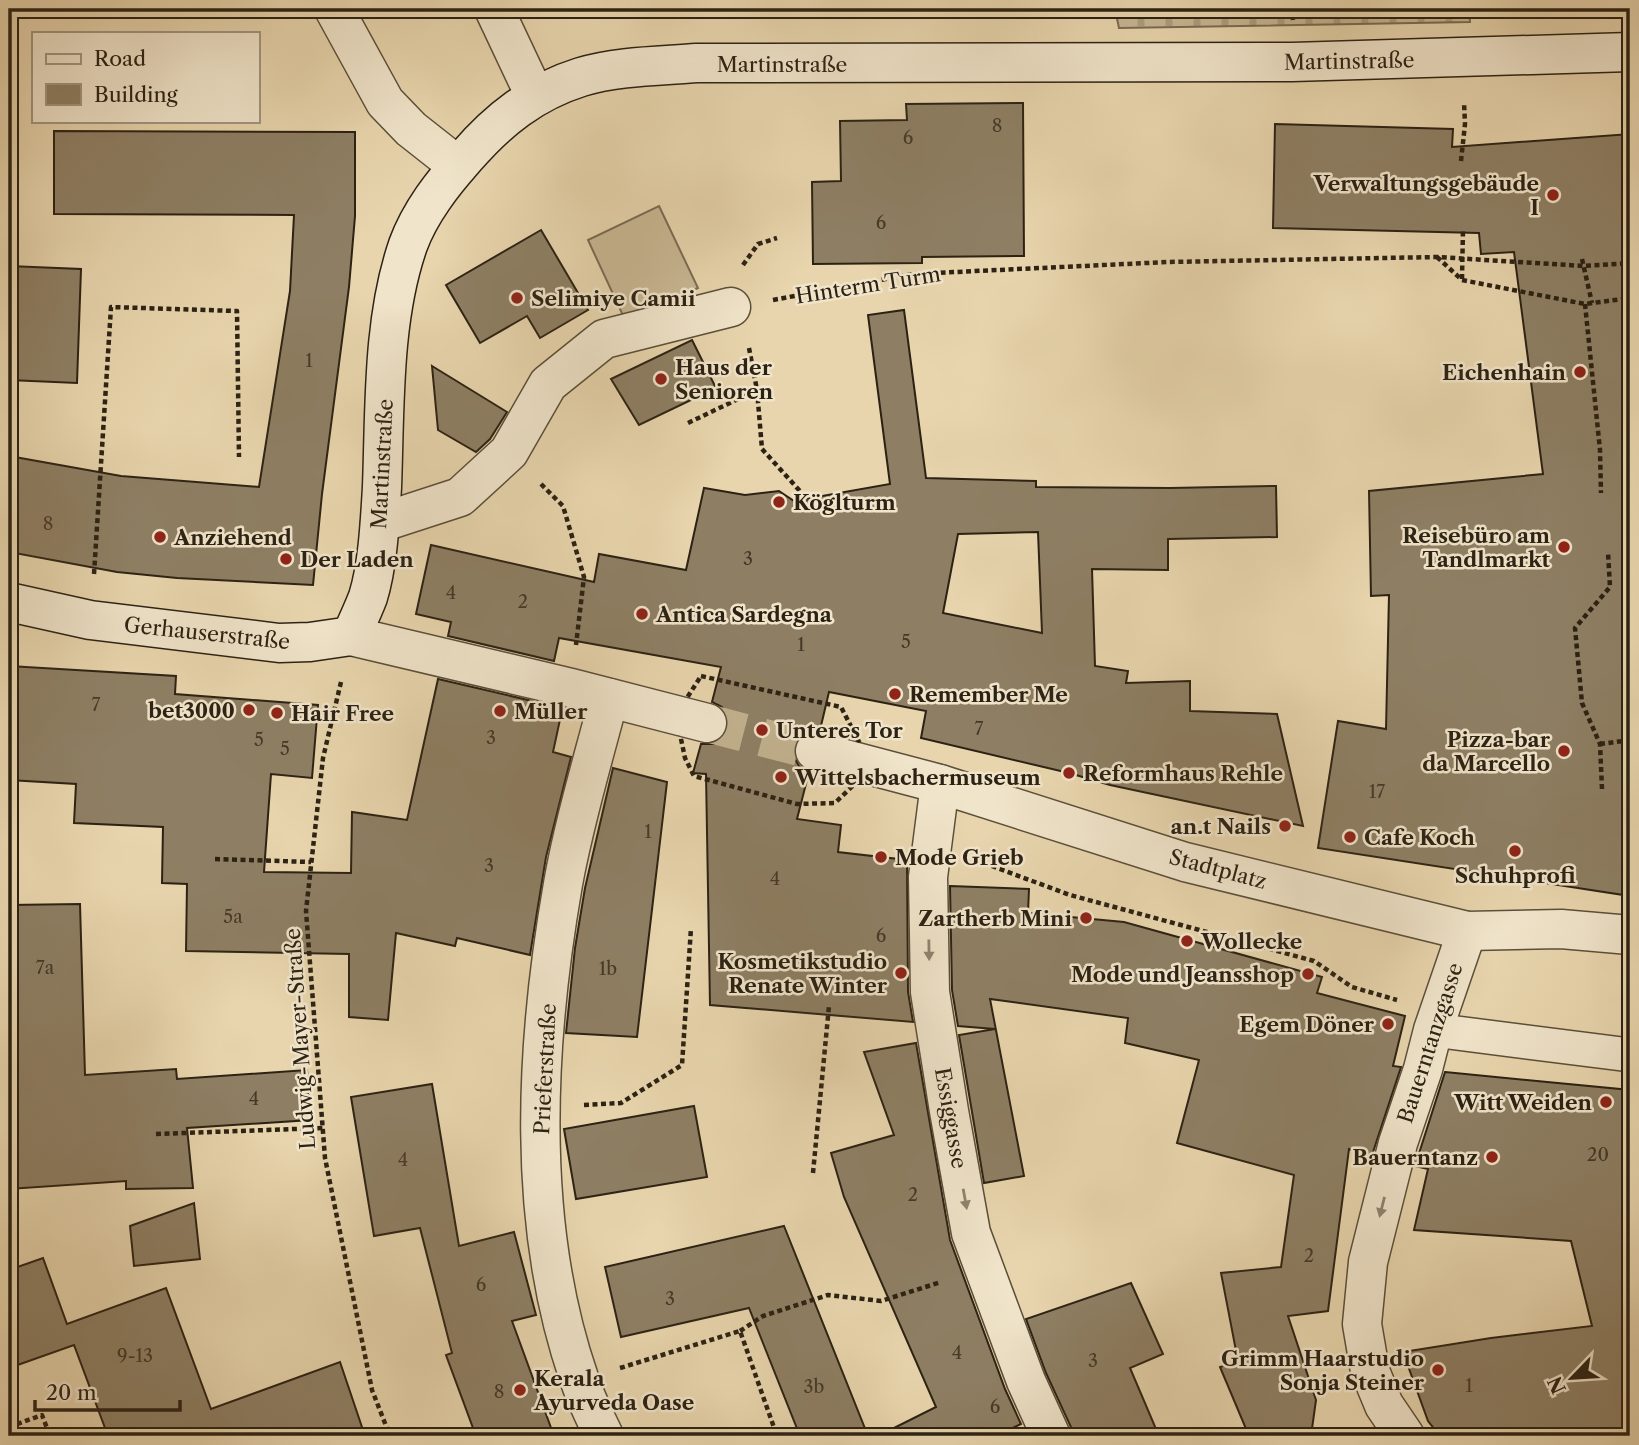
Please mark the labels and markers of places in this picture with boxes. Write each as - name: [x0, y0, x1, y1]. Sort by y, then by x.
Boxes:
- place label: Verwaltungsgebäude I: [1312, 171, 1539, 220]
- marker: Verwaltungsgebäude I: [1545, 187, 1561, 203]
- place label: Selimiye Camii: [531, 286, 696, 311]
- marker: Selimiye Camii: [509, 290, 525, 306]
- place label: Haus der Senioren: [675, 355, 774, 404]
- place label: Eichenhain: [1442, 360, 1567, 385]
- marker: Eichenhain: [1572, 364, 1588, 380]
- marker: Haus der Senioren: [653, 371, 669, 387]
- place label: Köglturm: [793, 490, 896, 515]
- marker: Köglturm: [771, 494, 787, 510]
- place label: Reisebüro am Tandlmarkt: [1402, 523, 1551, 572]
- place label: Anziehend: [173, 525, 292, 550]
- marker: Anziehend: [152, 529, 168, 545]
- marker: Reisebüro am Tandlmarkt: [1556, 539, 1572, 555]
- place label: Der Laden: [300, 547, 414, 572]
- marker: Der Laden: [278, 551, 294, 567]
- place label: Antica Sardegna: [655, 602, 833, 627]
- marker: Antica Sardegna: [634, 606, 650, 622]
- place label: Remember Me: [909, 682, 1068, 707]
- marker: Remember Me: [887, 686, 903, 702]
- place label: bet3000: [147, 698, 235, 723]
- place label: Müller: [514, 699, 588, 724]
- place label: Hair Free: [291, 701, 394, 726]
- marker: bet3000: [241, 702, 257, 718]
- marker: Müller: [492, 703, 508, 719]
- marker: Hair Free: [269, 705, 285, 721]
- place label: Unteres Tor: [776, 718, 904, 743]
- marker: Unteres Tor: [754, 722, 770, 738]
- place label: Pizza-bar da Marcello: [1422, 727, 1551, 776]
- marker: Pizza-bar da Marcello: [1556, 743, 1572, 759]
- place label: Reformhaus Rehle: [1083, 761, 1283, 786]
- place label: Wittelsbachermuseum: [794, 765, 1041, 790]
- marker: Reformhaus Rehle: [1061, 765, 1077, 781]
- marker: Wittelsbachermuseum: [773, 769, 789, 785]
- place label: an.t Nails: [1171, 814, 1271, 839]
- marker: an.t Nails: [1277, 818, 1293, 834]
- place label: Cafe Koch: [1364, 825, 1476, 850]
- marker: Cafe Koch: [1342, 829, 1358, 845]
- marker: Schuhprofi: [1507, 843, 1523, 859]
- place label: Mode Grieb: [895, 845, 1024, 870]
- marker: Mode Grieb: [873, 849, 889, 865]
- place label: Schuhprofi: [1455, 863, 1576, 888]
- place label: Zartherb Mini: [918, 906, 1072, 931]
- marker: Zartherb Mini: [1078, 910, 1094, 926]
- place label: Wollecke: [1200, 929, 1302, 954]
- marker: Wollecke: [1179, 933, 1195, 949]
- place label: Kosmetikstudio Renate Winter: [718, 949, 888, 998]
- place label: Mode und Jeansshop: [1071, 962, 1294, 987]
- marker: Kosmetikstudio Renate Winter: [893, 965, 909, 981]
- marker: Mode und Jeansshop: [1300, 966, 1316, 982]
- place label: Egem Döner: [1239, 1012, 1375, 1037]
- marker: Egem Döner: [1380, 1016, 1396, 1032]
- place label: Witt Weiden: [1453, 1090, 1593, 1115]
- marker: Witt Weiden: [1598, 1094, 1614, 1110]
- place label: Bauerntanz: [1352, 1145, 1478, 1170]
- marker: Bauerntanz: [1484, 1149, 1500, 1165]
- place label: Grimm Haarstudio Sonja Steiner: [1221, 1346, 1425, 1395]
- marker: Grimm Haarstudio Sonja Steiner: [1430, 1362, 1446, 1378]
- place label: Kerala Ayurveda Oase: [533, 1366, 694, 1415]
- marker: Kerala Ayurveda Oase: [512, 1382, 528, 1398]

